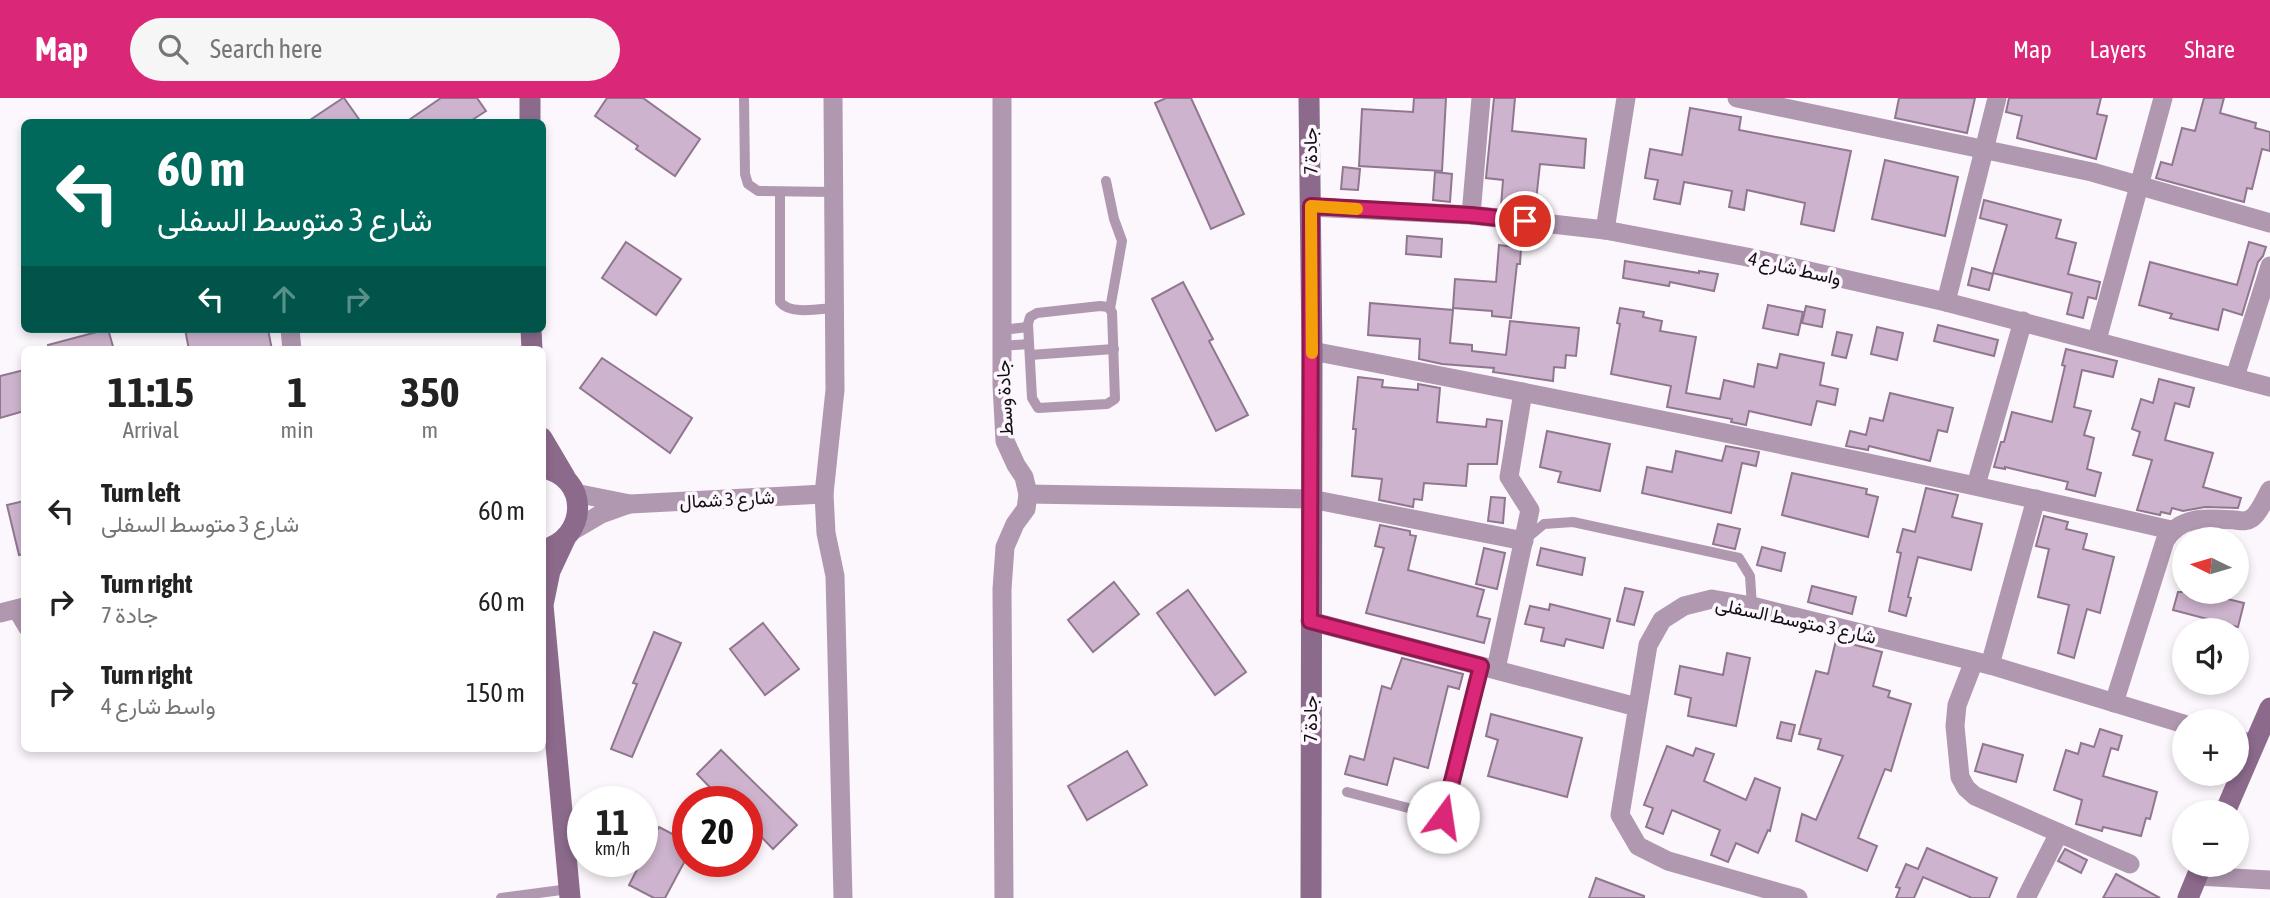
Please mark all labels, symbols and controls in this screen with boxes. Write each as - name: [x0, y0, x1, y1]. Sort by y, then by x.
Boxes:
- search box: [130, 18, 620, 81]
- text: Map: [35, 30, 88, 68]
- icon: search: [154, 30, 192, 68]
- text: Search here: [210, 34, 322, 64]
- text: Map: [2013, 36, 2052, 63]
- text: Layers: [2090, 36, 2146, 63]
- text: Share: [2184, 36, 2235, 63]
- street label: جادة 7: [1299, 127, 1322, 175]
- text: 60 m: [157, 140, 245, 196]
- icon: left: [42, 147, 133, 238]
- pin: [1495, 191, 1555, 251]
- text: شارع 3 متوسط السفلى: [157, 201, 433, 238]
- icon: arrive: [1506, 202, 1544, 240]
- street label: واسط شارع 4: [1746, 247, 1844, 291]
- icon: left: [192, 280, 230, 318]
- icon: ahead: [265, 280, 303, 318]
- icon: right: [338, 280, 376, 318]
- street label: جادة وسط: [991, 359, 1018, 437]
- text: 11:15: [108, 368, 194, 416]
- text: 1: [287, 368, 307, 416]
- text: 350: [400, 368, 459, 416]
- text: Arrival: [123, 417, 179, 443]
- text: min: [281, 417, 314, 443]
- text: m: [422, 417, 438, 443]
- text: Turn left: [101, 478, 181, 508]
- street label: شارع 3 شمال: [679, 486, 775, 514]
- icon: left: [42, 492, 80, 530]
- text: 60 m: [478, 496, 525, 526]
- text: شارع 3 متوسط السفلى: [101, 511, 299, 537]
- north arrow: [2172, 527, 2249, 604]
- map controls: [2172, 527, 2249, 877]
- text: Turn right: [101, 569, 192, 599]
- icon: right: [42, 583, 80, 621]
- text: 60 m: [478, 587, 525, 617]
- street label: شارع 3 متوسط السفلى: [1713, 592, 1878, 650]
- text: جادة 7: [101, 602, 158, 628]
- button: sound: [2172, 618, 2249, 695]
- text: Turn right: [101, 660, 192, 690]
- icon: right: [42, 674, 80, 712]
- text: 150 m: [466, 678, 525, 708]
- text: واسط شارع 4: [101, 693, 216, 719]
- street label: جادة 7: [1299, 695, 1322, 743]
- button: +: [2172, 709, 2249, 786]
- position arrow: [1406, 780, 1480, 854]
- speed limit sign: 20: [672, 786, 763, 877]
- button: −: [2172, 800, 2249, 877]
- text: 11: [596, 802, 629, 842]
- text: km/h: [595, 838, 630, 859]

